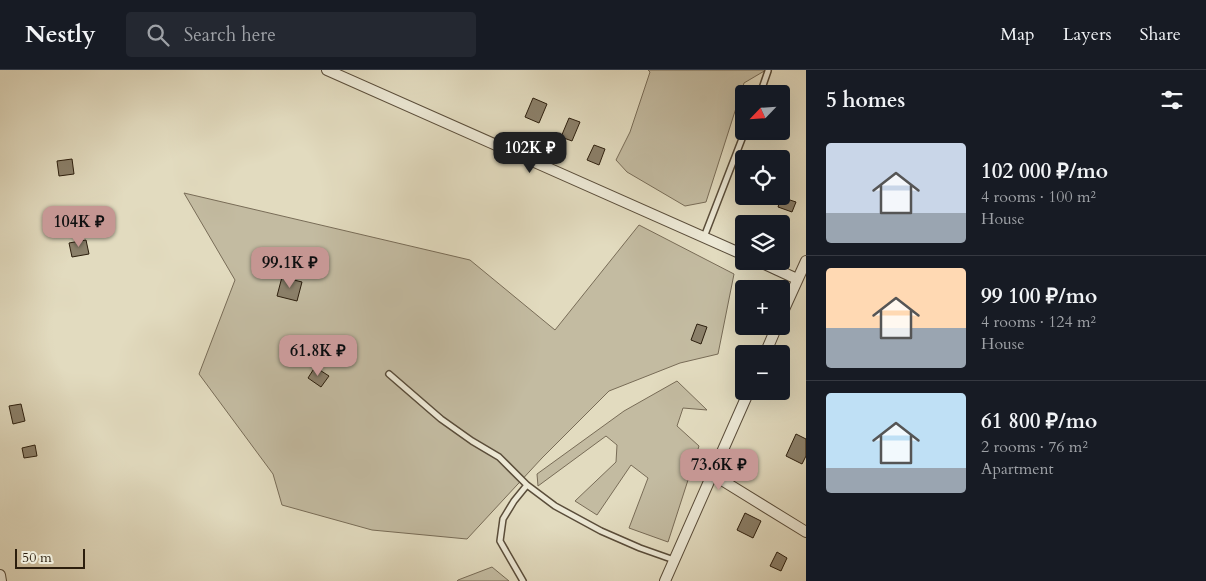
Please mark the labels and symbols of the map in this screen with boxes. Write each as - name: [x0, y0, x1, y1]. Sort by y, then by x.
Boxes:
- north arrow: [735, 85, 790, 140]
- pin: 102K ₽: [489, 132, 571, 174]
- pin: 104K ₽: [38, 206, 120, 248]
- pin: 99.1K ₽: [244, 246, 336, 289]
- pin: 61.8K ₽: [272, 334, 364, 377]
- pin: 73.6K ₽: [673, 448, 765, 491]
- scale bar: [15, 546, 85, 569]

